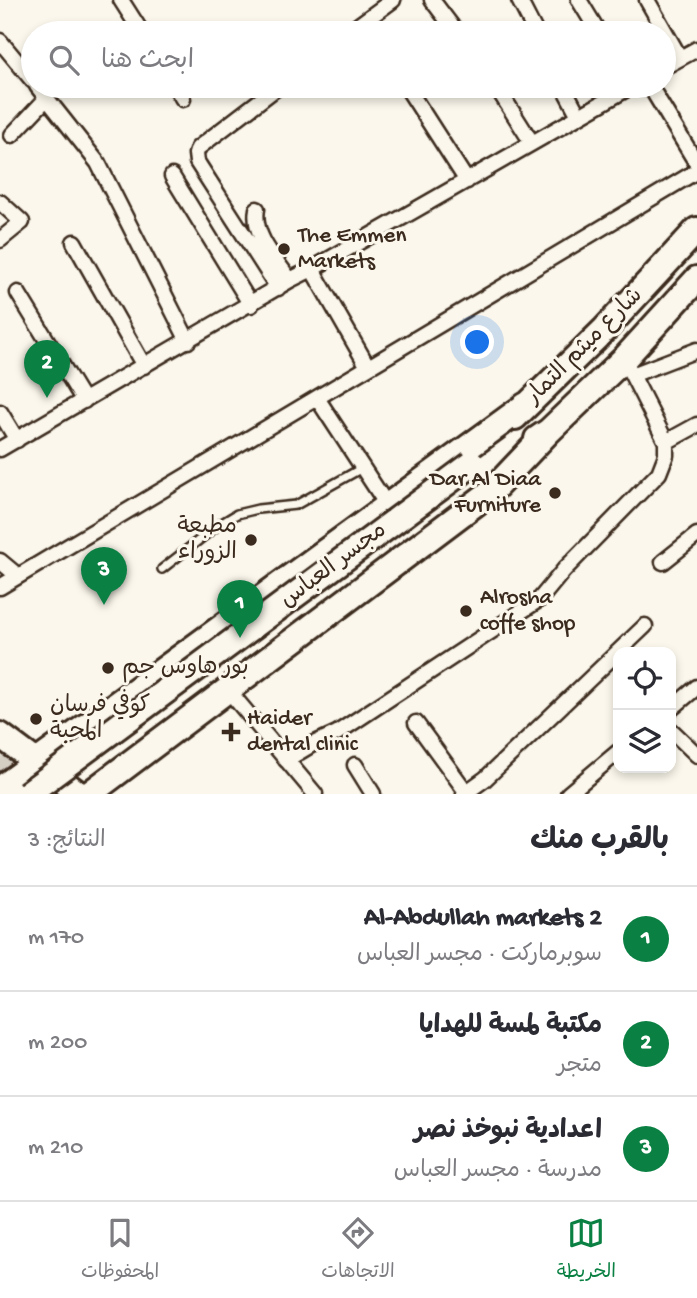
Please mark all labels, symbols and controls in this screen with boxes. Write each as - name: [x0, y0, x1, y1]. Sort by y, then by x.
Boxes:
- search box: [21, 21, 676, 98]
- icon: search: [45, 41, 83, 79]
- text: ابحث هنا: [101, 47, 194, 78]
- place label: The Emmen Markets: [296, 223, 406, 276]
- marker: The Emmen Markets: [276, 241, 292, 257]
- street label: شارع ميثم التمار: [520, 283, 650, 413]
- your location: [460, 325, 494, 359]
- pin: 2: [24, 340, 70, 398]
- place label: Dar Al Diaa Furniture: [428, 467, 542, 520]
- marker: Dar Al Diaa Furniture: [547, 485, 563, 501]
- place label: مطبعة الزوراء: [177, 514, 237, 567]
- street label: مجسر العباس: [276, 517, 392, 615]
- marker: مطبعة الزوراء: [243, 532, 259, 548]
- pin: 3: [81, 547, 127, 605]
- pin: 1: [217, 580, 263, 638]
- place label: Alrosha coffe shop: [480, 585, 575, 638]
- marker: Alrosha coffe shop: [458, 603, 474, 619]
- map controls: [613, 647, 676, 773]
- button: locate: [613, 647, 676, 710]
- place label: بور هاوس جم: [122, 655, 249, 683]
- marker: بور هاوس جم: [100, 660, 116, 676]
- place label: كوفي فرسان المحبة: [50, 689, 150, 746]
- place label: Haider dental clinic: [247, 706, 359, 759]
- button: layers: [613, 710, 676, 773]
- marker: كوفي فرسان المحبة: [28, 711, 44, 727]
- marker: Haider dental clinic: [221, 722, 241, 742]
- text: بالقرب منك: [530, 825, 669, 860]
- text: النتائج: 3: [28, 828, 106, 855]
- text: Al-Abdullah markets 2: [364, 904, 602, 935]
- text: 170 m: [28, 925, 84, 952]
- text: 1: [641, 925, 651, 952]
- text: سوبرماركت · مجسر العباس: [357, 942, 602, 969]
- text: مكتبة لمسة للهدايا: [419, 1012, 602, 1043]
- text: 200 m: [28, 1030, 87, 1057]
- text: 2: [640, 1030, 652, 1057]
- text: متجر: [557, 1053, 602, 1080]
- text: اعدادية نبوخذ نصر: [414, 1117, 602, 1148]
- text: 210 m: [28, 1135, 83, 1162]
- text: 3: [640, 1135, 652, 1162]
- text: مدرسة · مجسر العباس: [394, 1158, 602, 1185]
- tab: المحفوظات: [81, 1214, 159, 1287]
- tab: الاتجاهات: [321, 1214, 395, 1287]
- tab: الخريطة: [557, 1214, 616, 1287]

